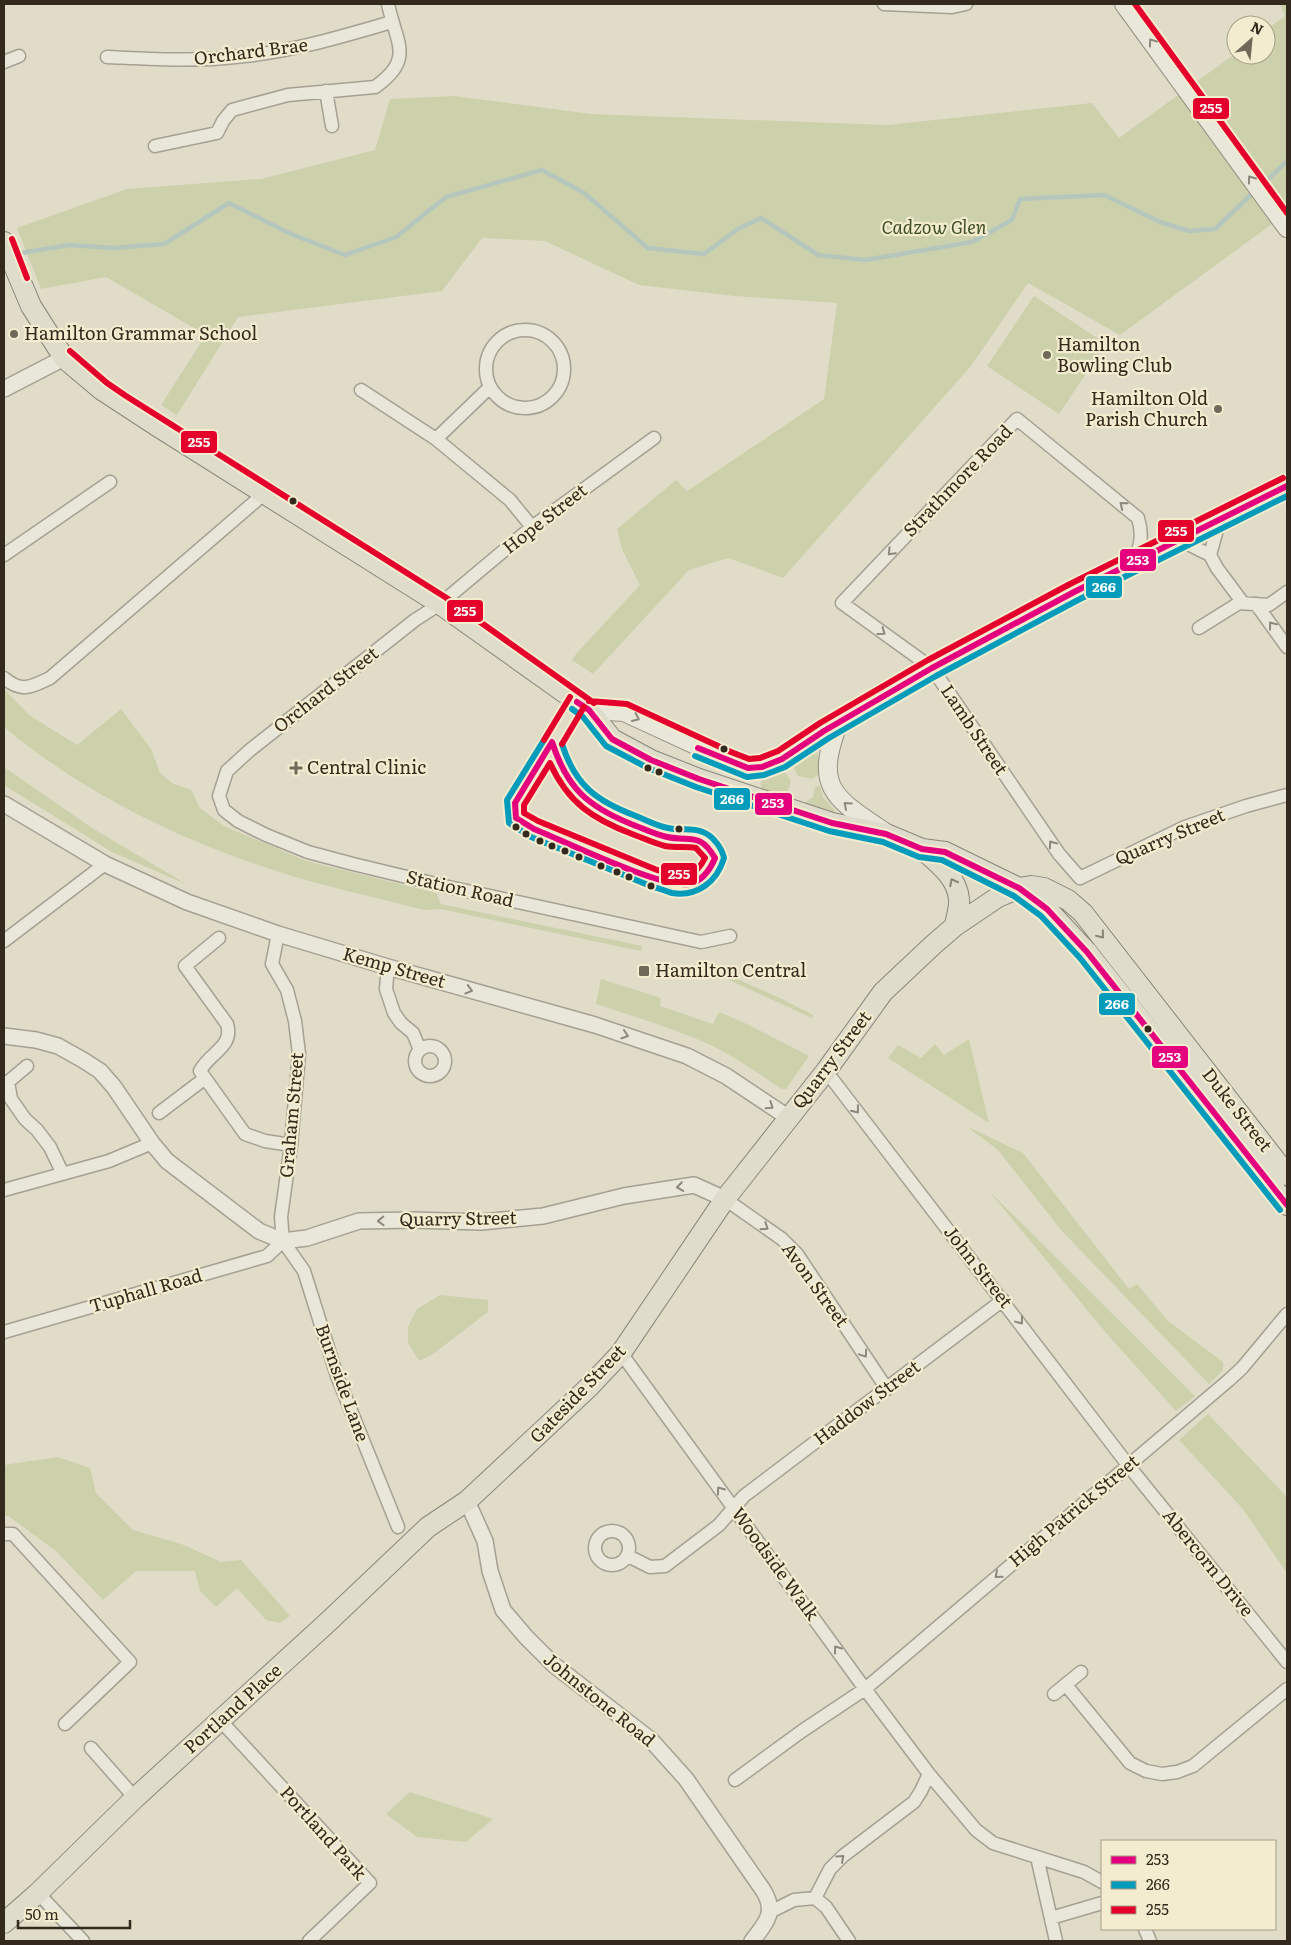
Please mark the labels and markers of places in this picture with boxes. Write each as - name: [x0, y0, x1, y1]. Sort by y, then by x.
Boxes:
- place label: Hamilton Grammar School: [24, 319, 257, 346]
- marker: Hamilton Grammar School: [8, 328, 20, 340]
- place label: Hamilton Bowling Club: [1057, 330, 1172, 378]
- marker: Hamilton Bowling Club: [1041, 349, 1053, 361]
- place label: Hamilton Old Parish Church: [1085, 384, 1208, 432]
- marker: Hamilton Old Parish Church: [1212, 403, 1224, 415]
- unlabelled marker: [288, 496, 298, 506]
- unlabelled marker: [719, 744, 729, 754]
- place label: Central Clinic: [307, 753, 426, 780]
- marker: Central Clinic: [289, 761, 303, 775]
- unlabelled marker: [643, 763, 653, 773]
- unlabelled marker: [654, 767, 664, 777]
- unlabelled marker: [511, 822, 521, 832]
- unlabelled marker: [674, 824, 684, 834]
- unlabelled marker: [521, 829, 531, 839]
- unlabelled marker: [535, 836, 545, 846]
- unlabelled marker: [547, 841, 557, 851]
- unlabelled marker: [560, 846, 570, 856]
- unlabelled marker: [574, 852, 584, 862]
- unlabelled marker: [596, 861, 606, 871]
- unlabelled marker: [612, 867, 622, 877]
- unlabelled marker: [624, 872, 634, 882]
- unlabelled marker: [646, 881, 656, 891]
- place label: Hamilton Central: [655, 956, 806, 983]
- marker: Hamilton Central: [637, 964, 651, 978]
- unlabelled marker: [1143, 1024, 1153, 1034]

